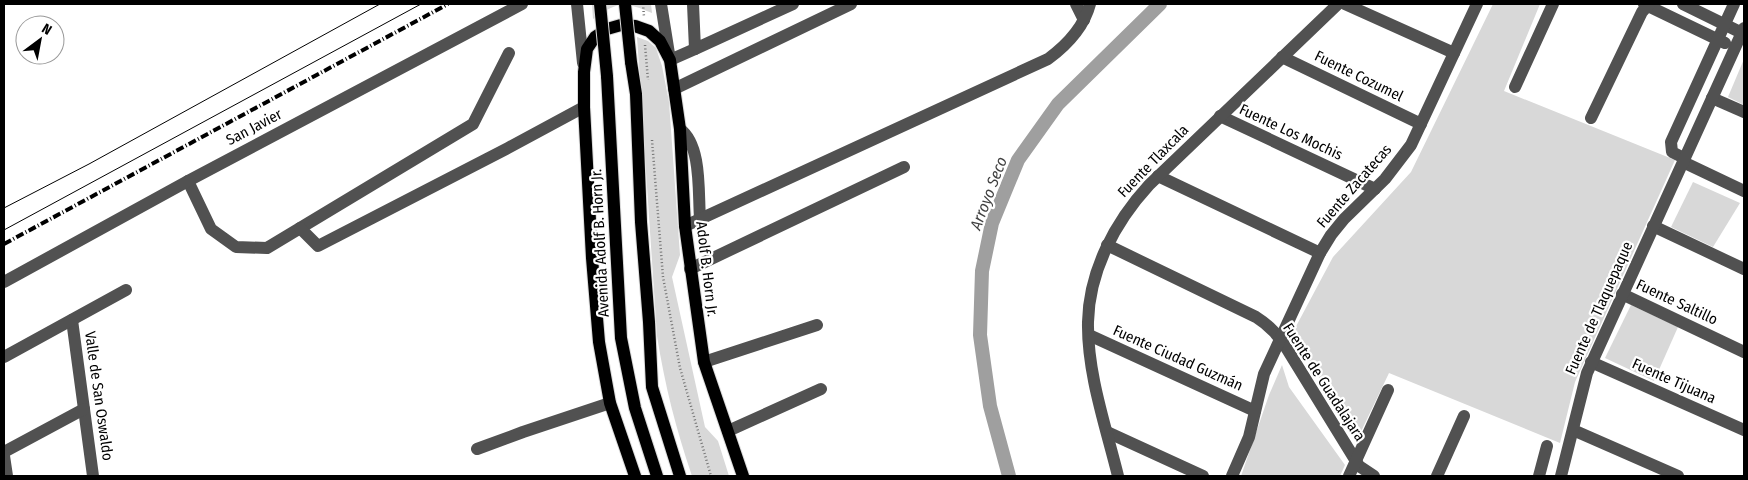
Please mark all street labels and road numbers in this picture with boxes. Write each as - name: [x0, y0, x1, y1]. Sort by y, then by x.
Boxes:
- street label: Fuente Cozumel: [1312, 47, 1406, 105]
- street label: Fuente Los Mochis: [1236, 100, 1346, 164]
- street label: San Javier: [223, 104, 286, 149]
- street label: Fuente Tlaxcala: [1114, 121, 1192, 201]
- street label: Fuente Zacatecas: [1313, 141, 1395, 231]
- street label: Avenida Adolf B. Horn Jr.: [587, 168, 613, 318]
- street label: Adolf B. Horn Jr.: [692, 220, 722, 318]
- street label: Fuente de Tlaquepaque: [1562, 239, 1636, 377]
- street label: Fuente Saltillo: [1633, 275, 1721, 329]
- street label: Fuente de Guadalajara: [1279, 320, 1369, 444]
- street label: Fuente Ciudad Guzmán: [1110, 321, 1246, 395]
- street label: Valle de San Oswaldo: [81, 330, 117, 462]
- street label: Fuente Tijuana: [1629, 355, 1719, 407]

